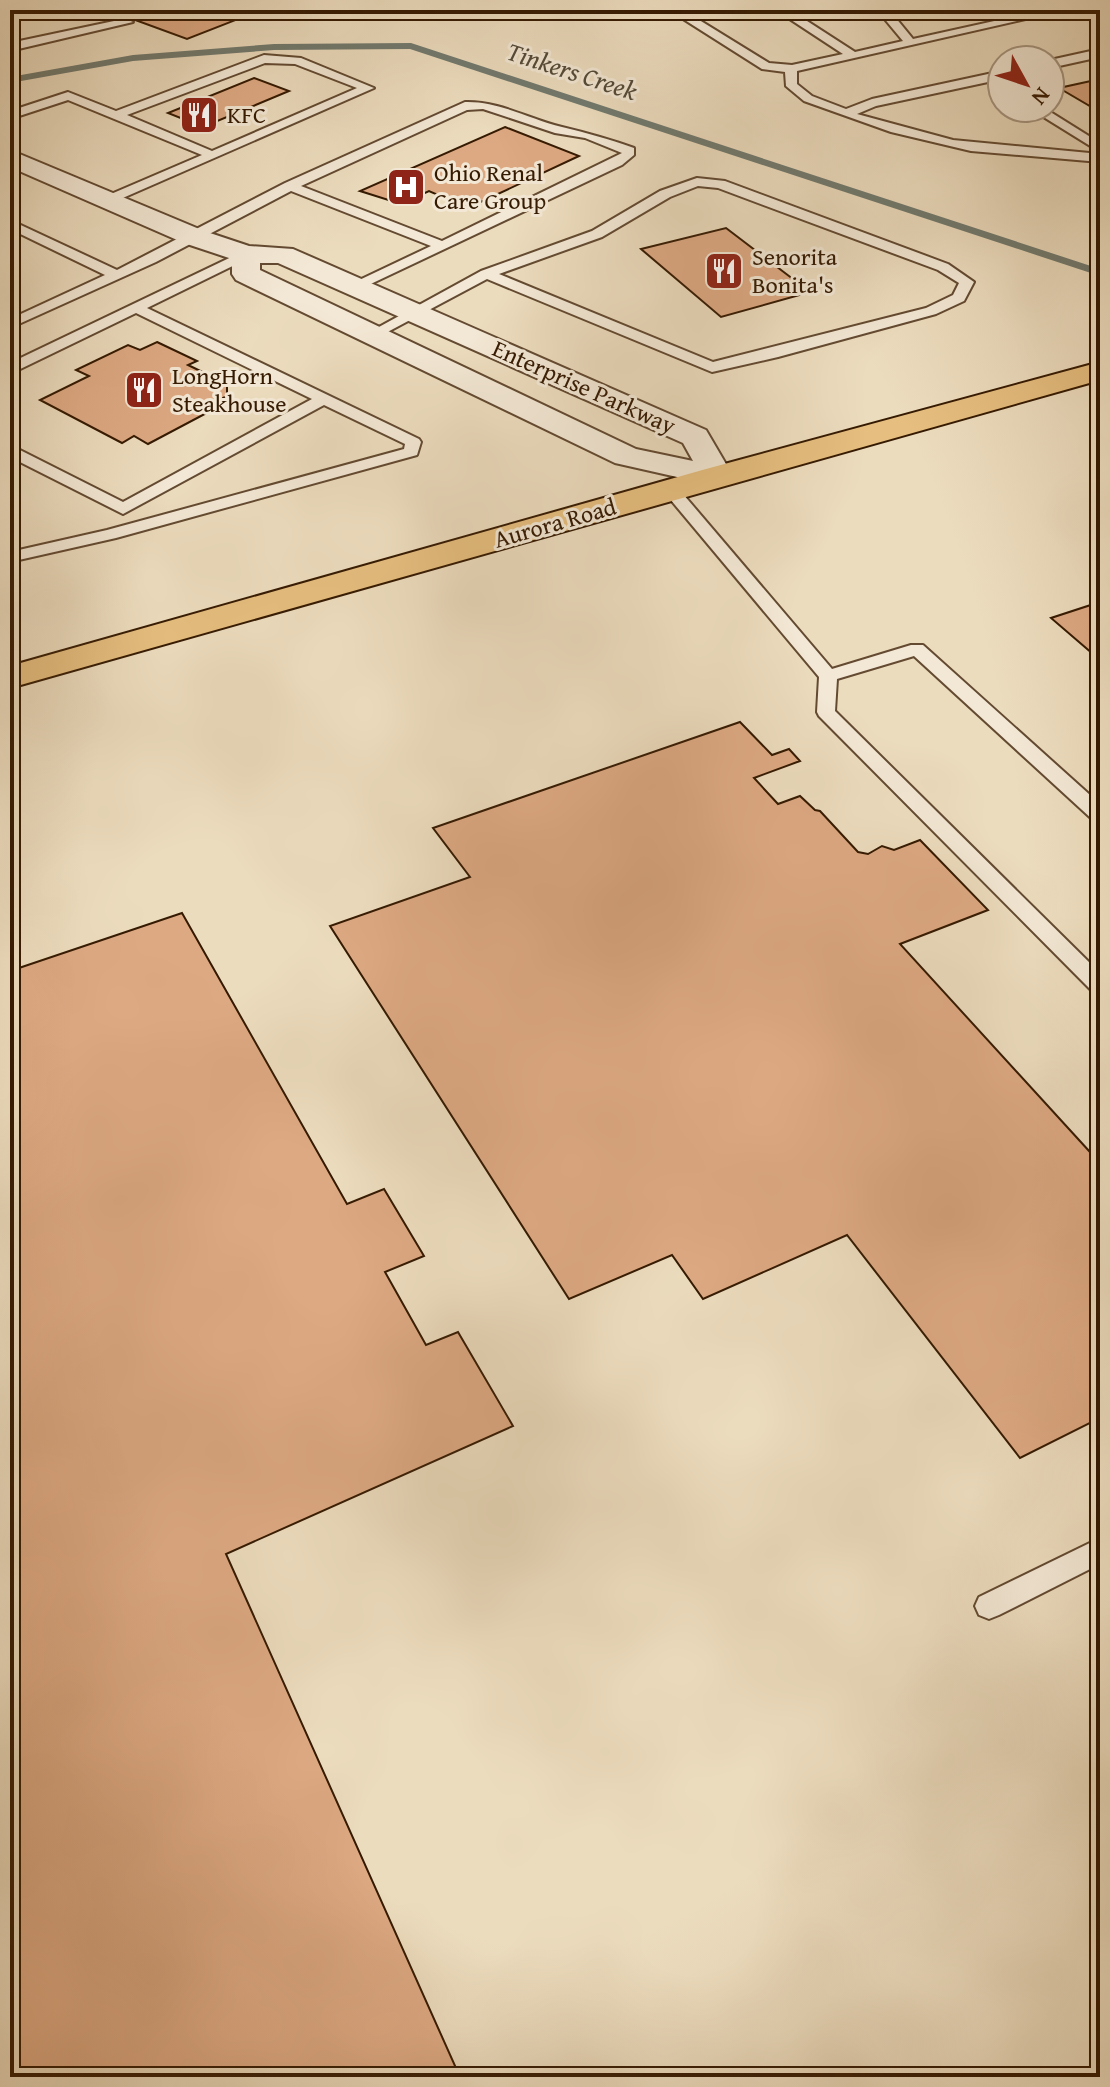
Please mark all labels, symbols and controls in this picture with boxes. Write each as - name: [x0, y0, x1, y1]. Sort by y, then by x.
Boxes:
- water label: Tinkers Creek: [502, 31, 642, 110]
- north arrow: [986, 44, 1066, 124]
- text: N: [1024, 81, 1058, 113]
- restaurant icon: KFC: [178, 94, 220, 136]
- place label: KFC: [227, 97, 266, 132]
- place label: Ohio Renal Care Group: [434, 155, 546, 218]
- hospital icon: Ohio Renal Care Group: [385, 166, 427, 208]
- place label: Senorita Bonita's: [752, 239, 838, 302]
- restaurant icon: Senorita Bonita's: [703, 250, 745, 292]
- street label: Enterprise Parkway: [487, 330, 681, 443]
- place label: LongHorn Steakhouse: [172, 358, 286, 421]
- restaurant icon: LongHorn Steakhouse: [123, 369, 165, 411]
- street label: Aurora Road: [490, 488, 620, 557]

